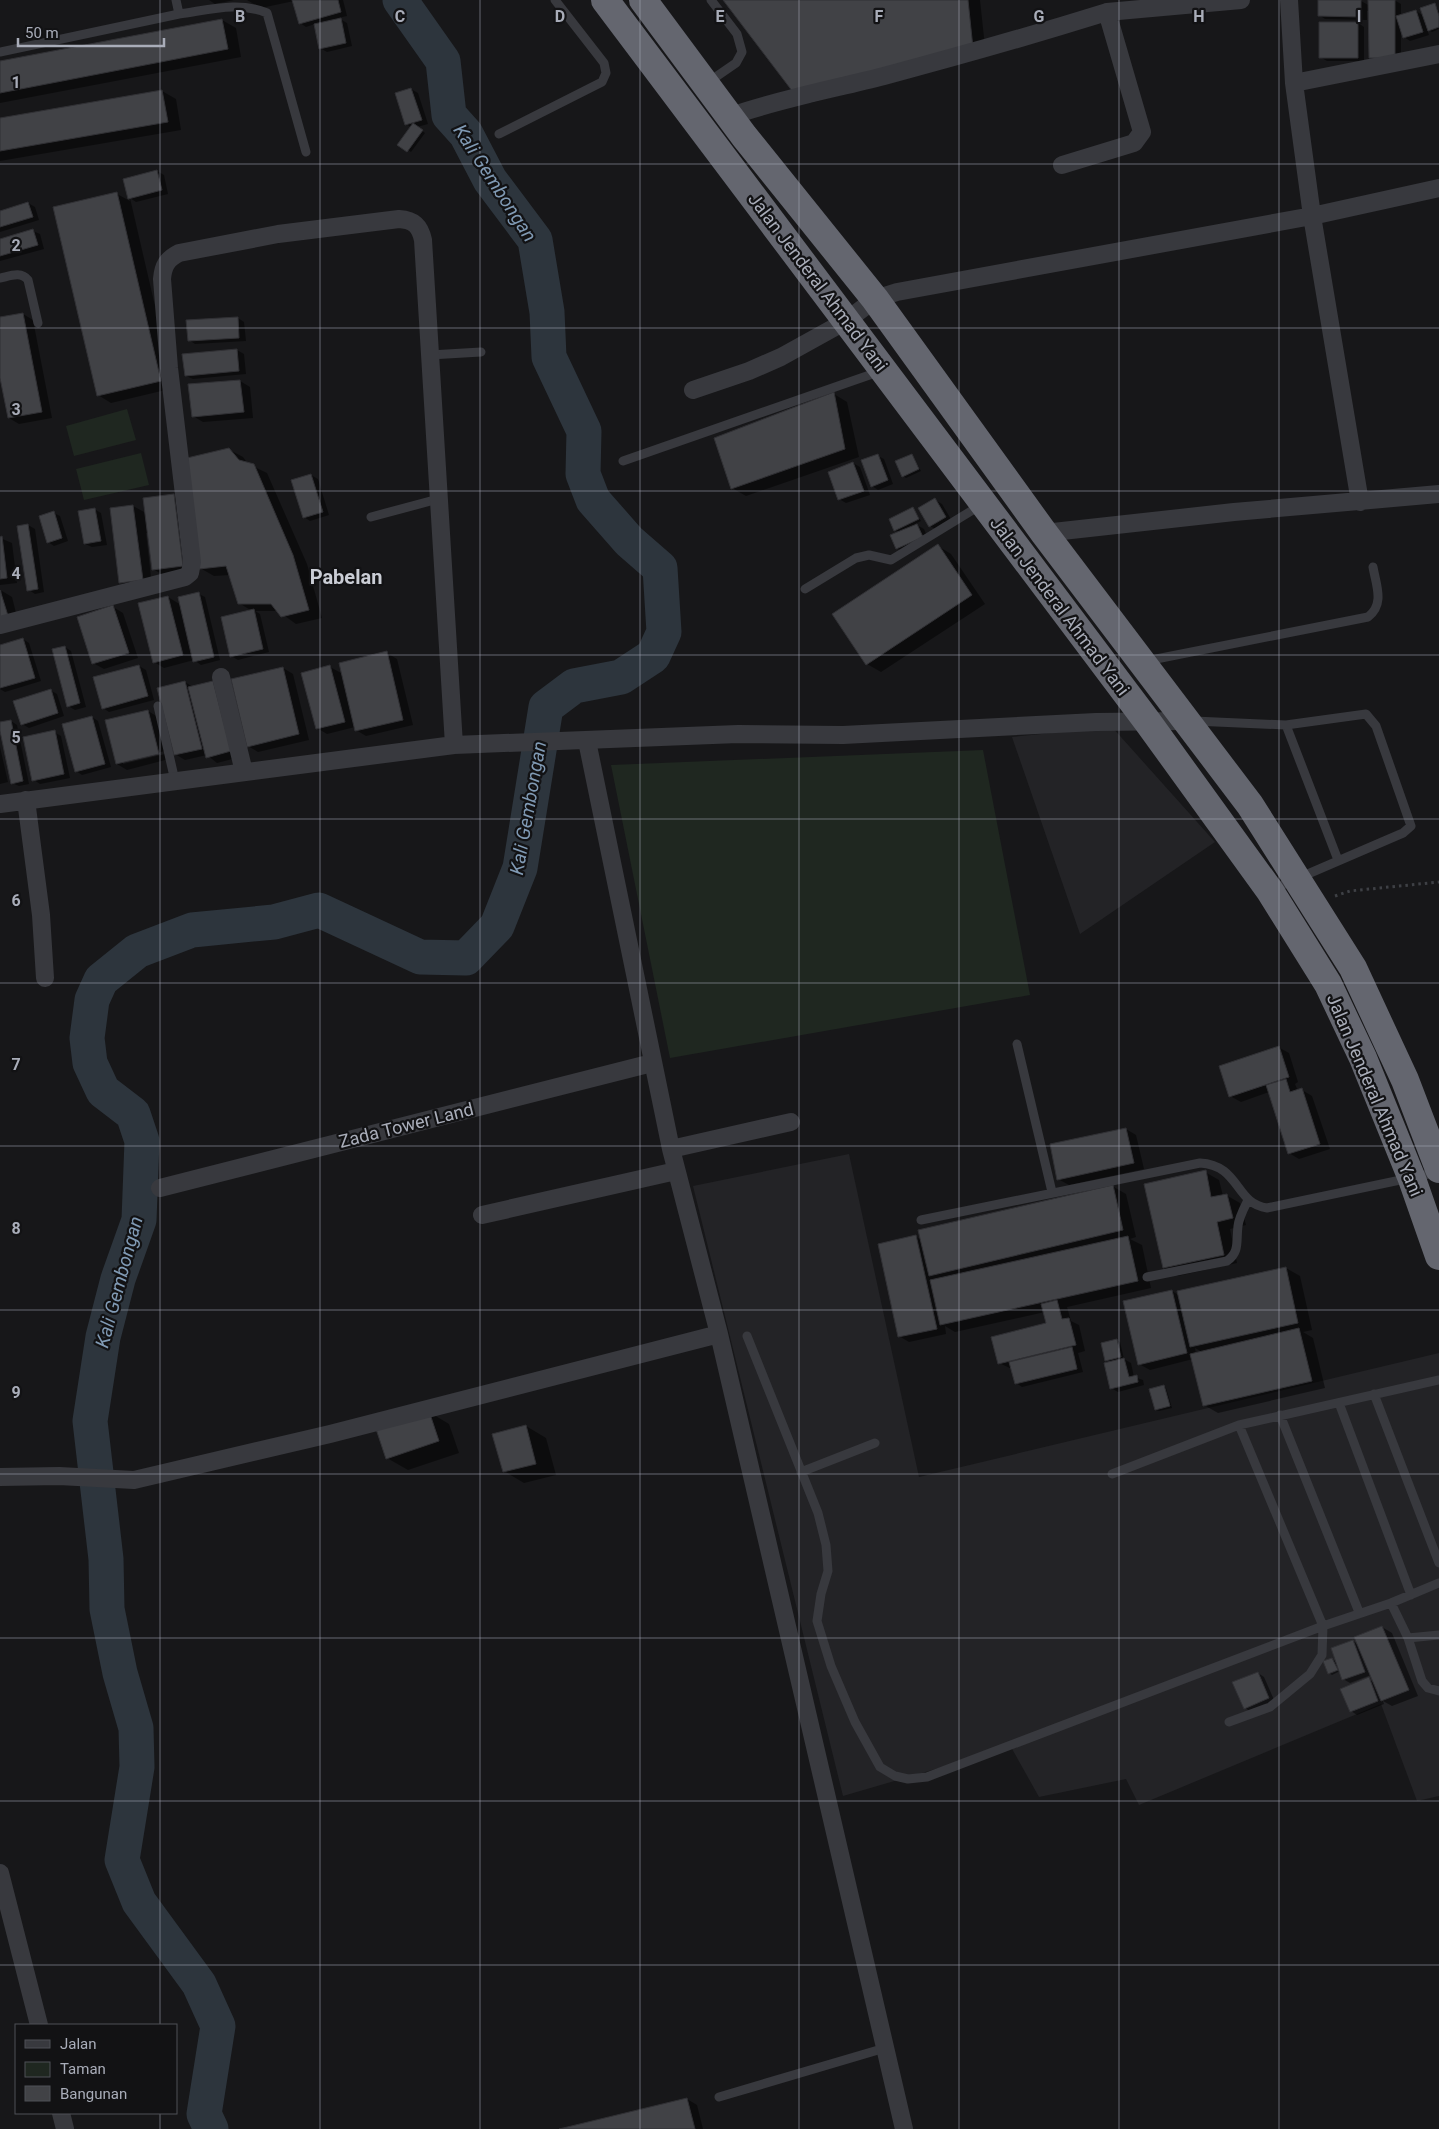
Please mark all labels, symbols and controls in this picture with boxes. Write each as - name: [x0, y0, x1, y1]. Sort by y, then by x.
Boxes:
- text: B: [235, 7, 245, 26]
- text: C: [395, 7, 405, 26]
- text: D: [555, 7, 565, 26]
- text: E: [716, 7, 725, 26]
- text: F: [875, 7, 884, 26]
- text: G: [1034, 7, 1045, 26]
- text: H: [1193, 7, 1205, 26]
- text: I: [1357, 7, 1361, 26]
- scale bar: [18, 15, 164, 47]
- text: 50 m: [25, 24, 59, 42]
- text: 1: [11, 73, 21, 92]
- water label: Kali Gembongan: [449, 120, 541, 246]
- street label: Jalan Jenderal Ahmad Yani: [744, 189, 892, 375]
- text: 2: [11, 236, 21, 255]
- text: 3: [11, 400, 21, 419]
- street label: Jalan Jenderal Ahmad Yani: [986, 513, 1134, 699]
- text: 4: [11, 564, 21, 583]
- district label: Pabelan: [310, 565, 382, 589]
- text: 5: [11, 728, 21, 747]
- water label: Kali Gembongan: [505, 739, 551, 877]
- text: 6: [11, 891, 21, 910]
- street label: Jalan Jenderal Ahmad Yani: [1323, 991, 1427, 1199]
- text: 7: [11, 1055, 21, 1074]
- street label: Zada Tower Land: [337, 1098, 475, 1152]
- water label: Kali Gembongan: [90, 1214, 148, 1350]
- text: 8: [11, 1219, 21, 1238]
- text: 9: [11, 1383, 21, 1402]
- legend: [15, 2024, 178, 2114]
- text: Jalan: [60, 2035, 97, 2053]
- text: Taman: [60, 2060, 106, 2078]
- text: Bangunan: [60, 2085, 127, 2103]

